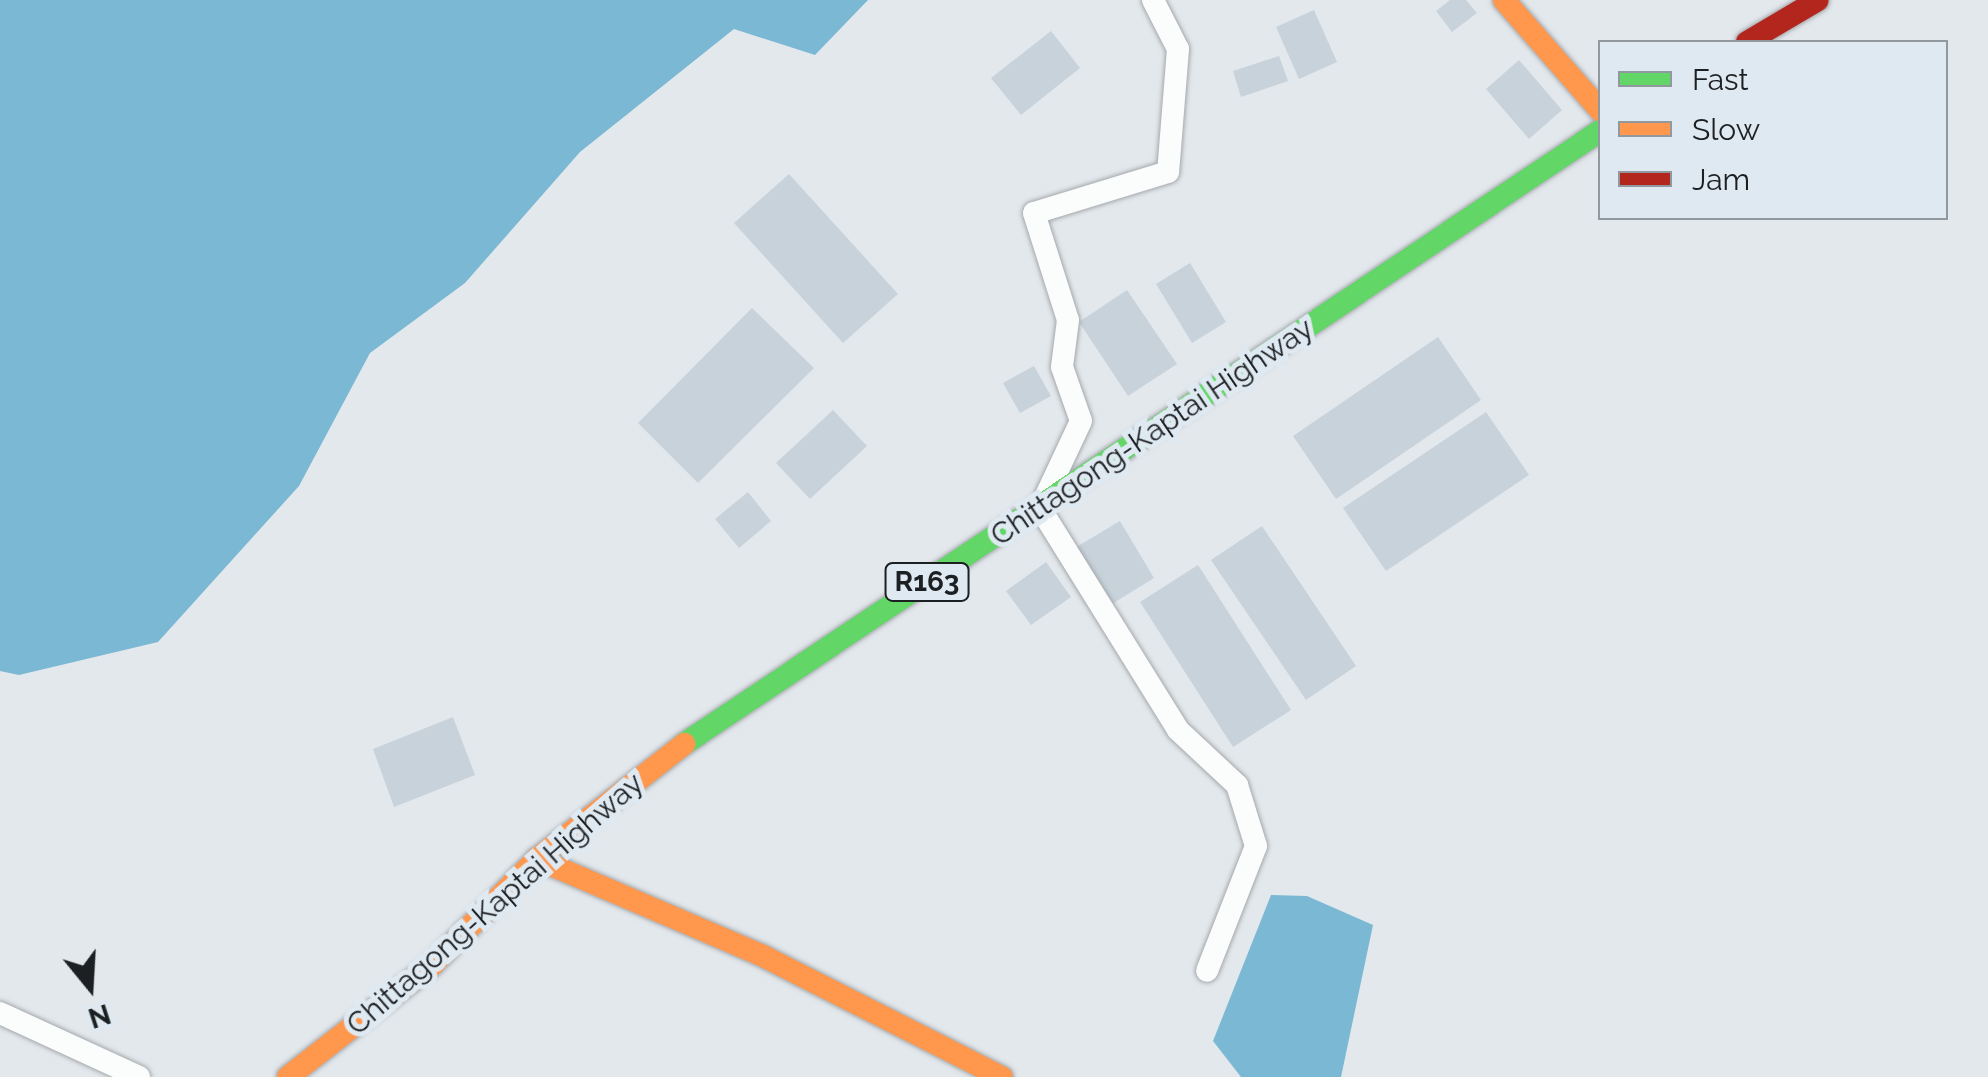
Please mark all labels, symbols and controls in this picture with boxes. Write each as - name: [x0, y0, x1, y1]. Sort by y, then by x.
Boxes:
- legend: [1598, 40, 1948, 220]
- text: Fast: [1692, 62, 1749, 97]
- text: Slow: [1692, 112, 1760, 147]
- text: Jam: [1692, 162, 1750, 197]
- street label: Chittagong-Kaptai Highway: [984, 311, 1320, 553]
- road number: R163: [884, 559, 970, 605]
- street label: Chittagong-Kaptai Highway: [339, 765, 651, 1043]
- north arrow: [40, 937, 140, 1037]
- text: N: [84, 997, 115, 1035]

